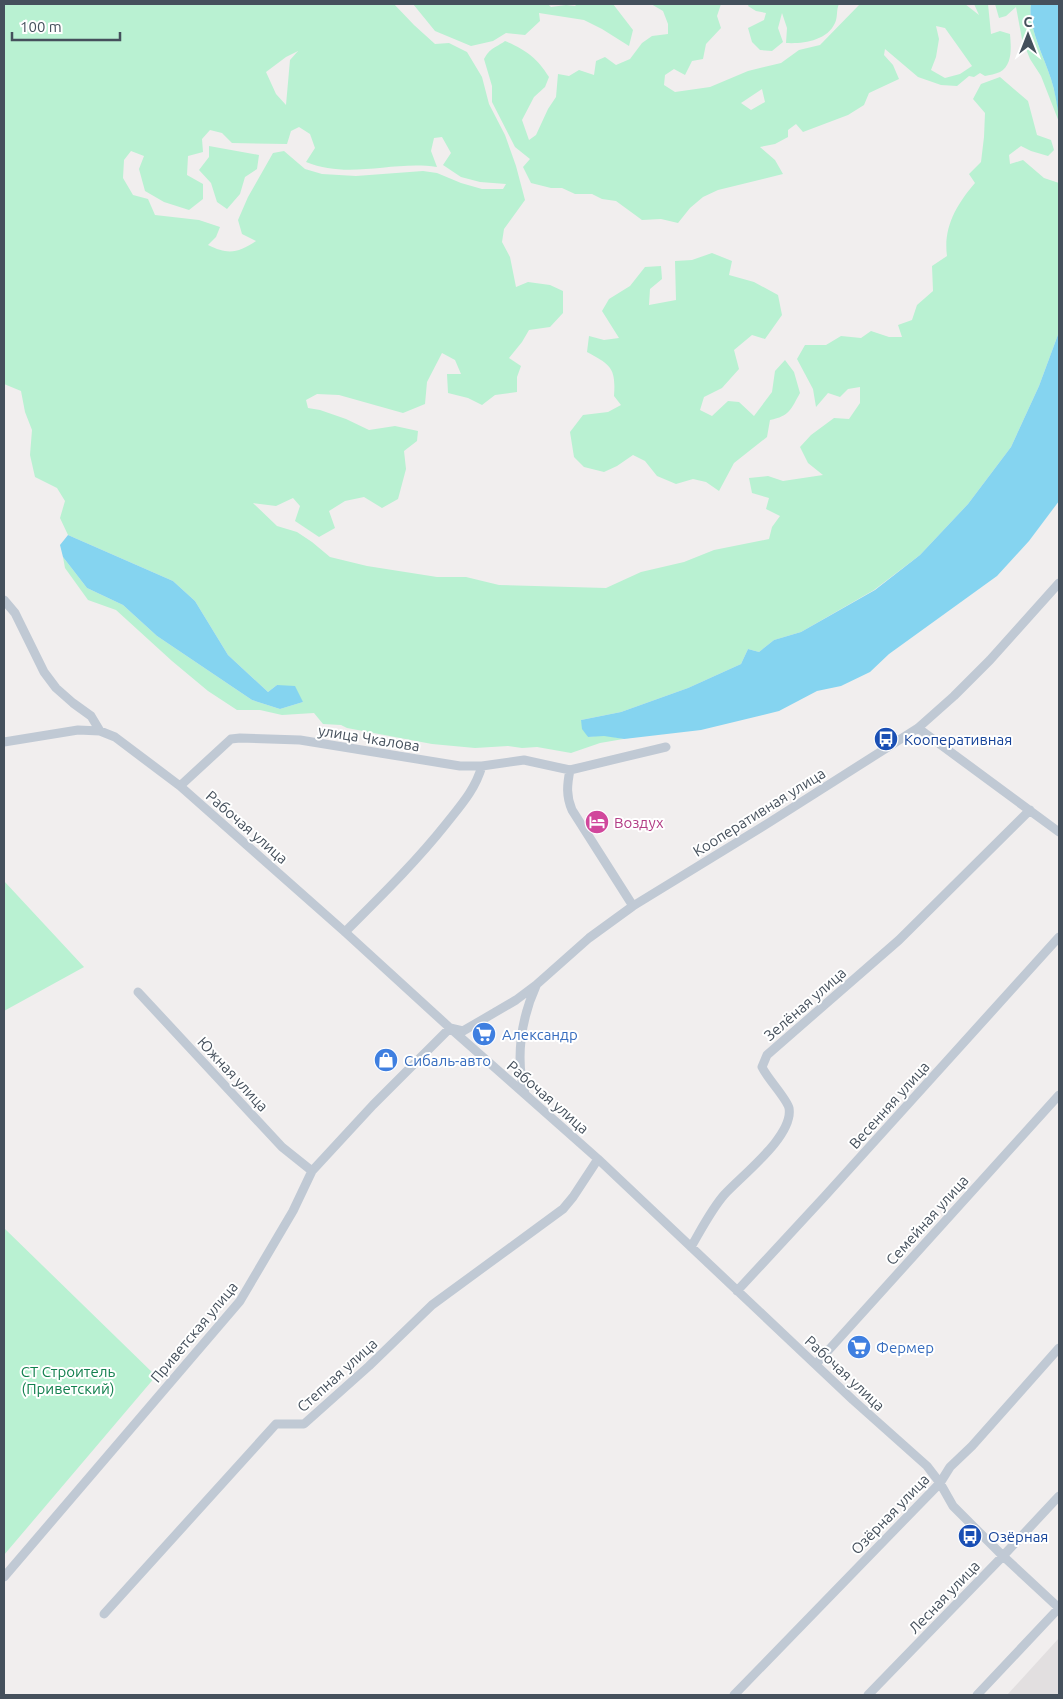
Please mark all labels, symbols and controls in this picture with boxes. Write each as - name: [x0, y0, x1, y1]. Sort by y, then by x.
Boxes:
- scale bar: [12, 10, 120, 42]
- north arrow: [1003, 10, 1053, 60]
- text: С: [1024, 14, 1033, 30]
- text: 100 m: [20, 18, 62, 35]
- street label: улица Чкалова: [317, 722, 421, 754]
- bus stop icon: Кооперативная: [873, 726, 899, 752]
- place label: Кооперативная: [904, 731, 1012, 748]
- street label: Кооперативная улица: [690, 764, 828, 860]
- street label: Рабочая улица: [203, 787, 291, 867]
- hotel icon: Воздух: [584, 809, 610, 835]
- place label: Воздух: [614, 814, 664, 831]
- street label: Зелёная улица: [761, 964, 849, 1044]
- supermarket icon: Александр: [471, 1021, 497, 1047]
- place label: Александр: [502, 1026, 578, 1043]
- street label: Южная улица: [194, 1033, 272, 1115]
- shop icon: Сибаль-авто: [373, 1047, 399, 1073]
- place label: Сибаль-авто: [404, 1052, 491, 1069]
- street label: Рабочая улица: [504, 1057, 592, 1137]
- street label: Весенняя улица: [845, 1058, 933, 1152]
- street label: Семейная улица: [882, 1172, 972, 1268]
- street label: Приветская улица: [147, 1278, 241, 1386]
- street label: Рабочая улица: [802, 1332, 888, 1414]
- supermarket icon: Фермер: [846, 1334, 872, 1360]
- street label: Степная улица: [294, 1335, 380, 1415]
- place label: Фермер: [876, 1339, 934, 1356]
- park label: СТ Строитель (Приветский): [21, 1363, 116, 1397]
- street label: Озёрная улица: [847, 1470, 933, 1558]
- bus stop icon: Озёрная: [957, 1523, 983, 1549]
- place label: Озёрная: [988, 1528, 1048, 1545]
- street label: Лесная улица: [905, 1557, 983, 1637]

